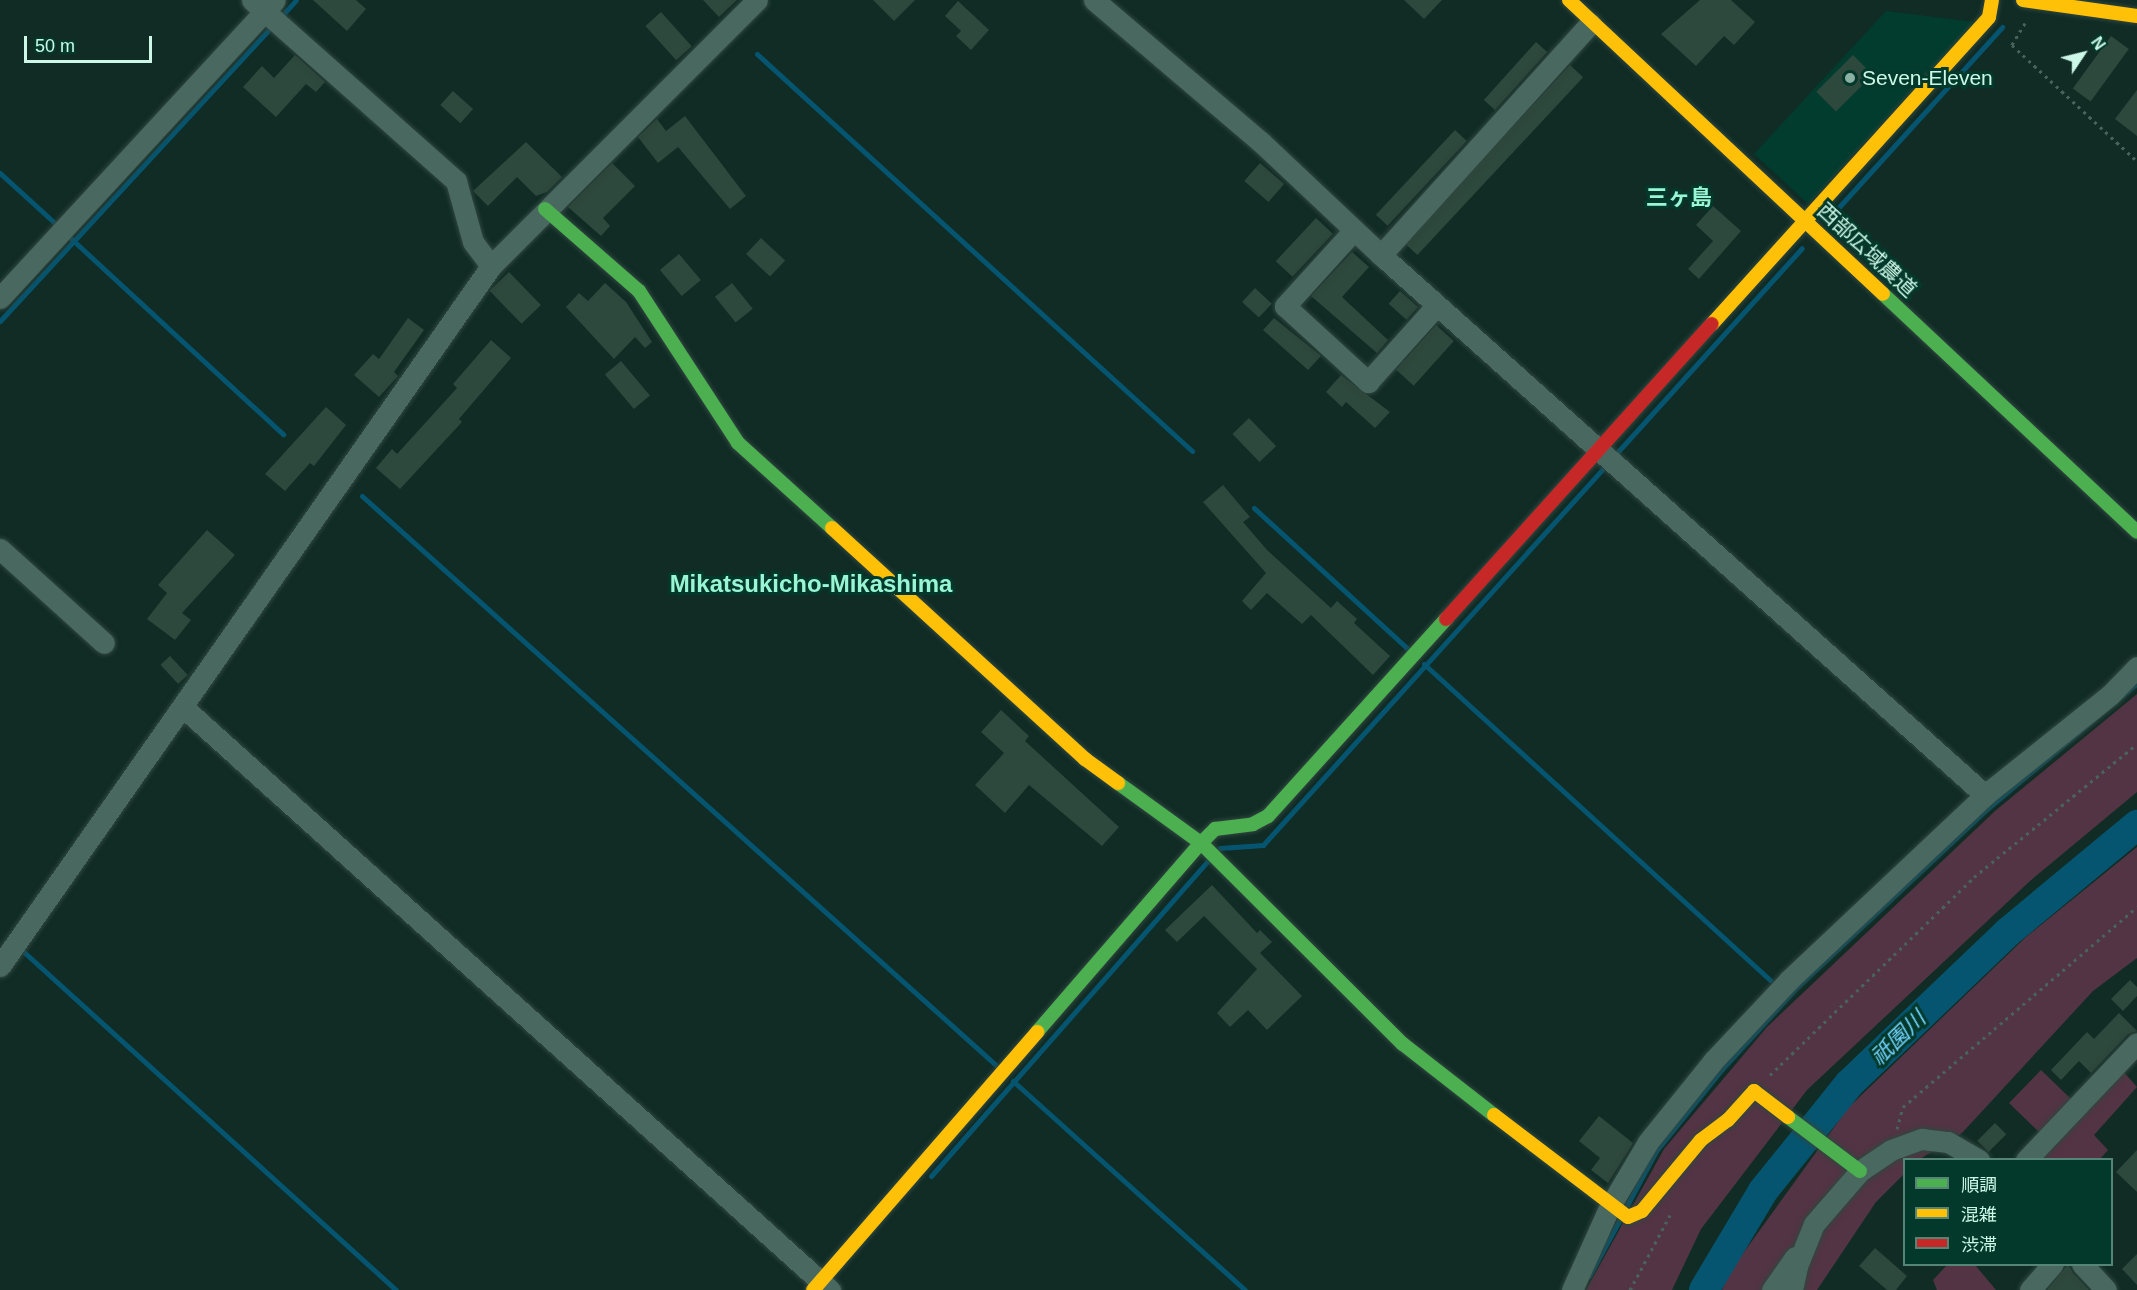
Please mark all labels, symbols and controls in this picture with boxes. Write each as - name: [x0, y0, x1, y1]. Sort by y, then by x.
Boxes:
- scale bar: [27, 24, 154, 62]
- north arrow: [2053, 24, 2113, 84]
- text: N: [2088, 34, 2108, 53]
- text: 50 m: [35, 36, 75, 56]
- place label: Seven-Eleven: [1862, 65, 1993, 91]
- marker: Seven-Eleven: [1843, 71, 1857, 85]
- district label: 三ヶ島: [1646, 185, 1712, 211]
- street label: 西部広域農道: [1812, 198, 1922, 302]
- district label: Mikatsukicho-Mikashima: [670, 570, 952, 598]
- water label: 祇園川: [1865, 1006, 1931, 1070]
- legend: [1903, 1158, 2113, 1266]
- text: 順調: [1961, 1175, 1997, 1195]
- text: 混雑: [1961, 1205, 1997, 1225]
- text: 渋滞: [1961, 1235, 1997, 1255]

